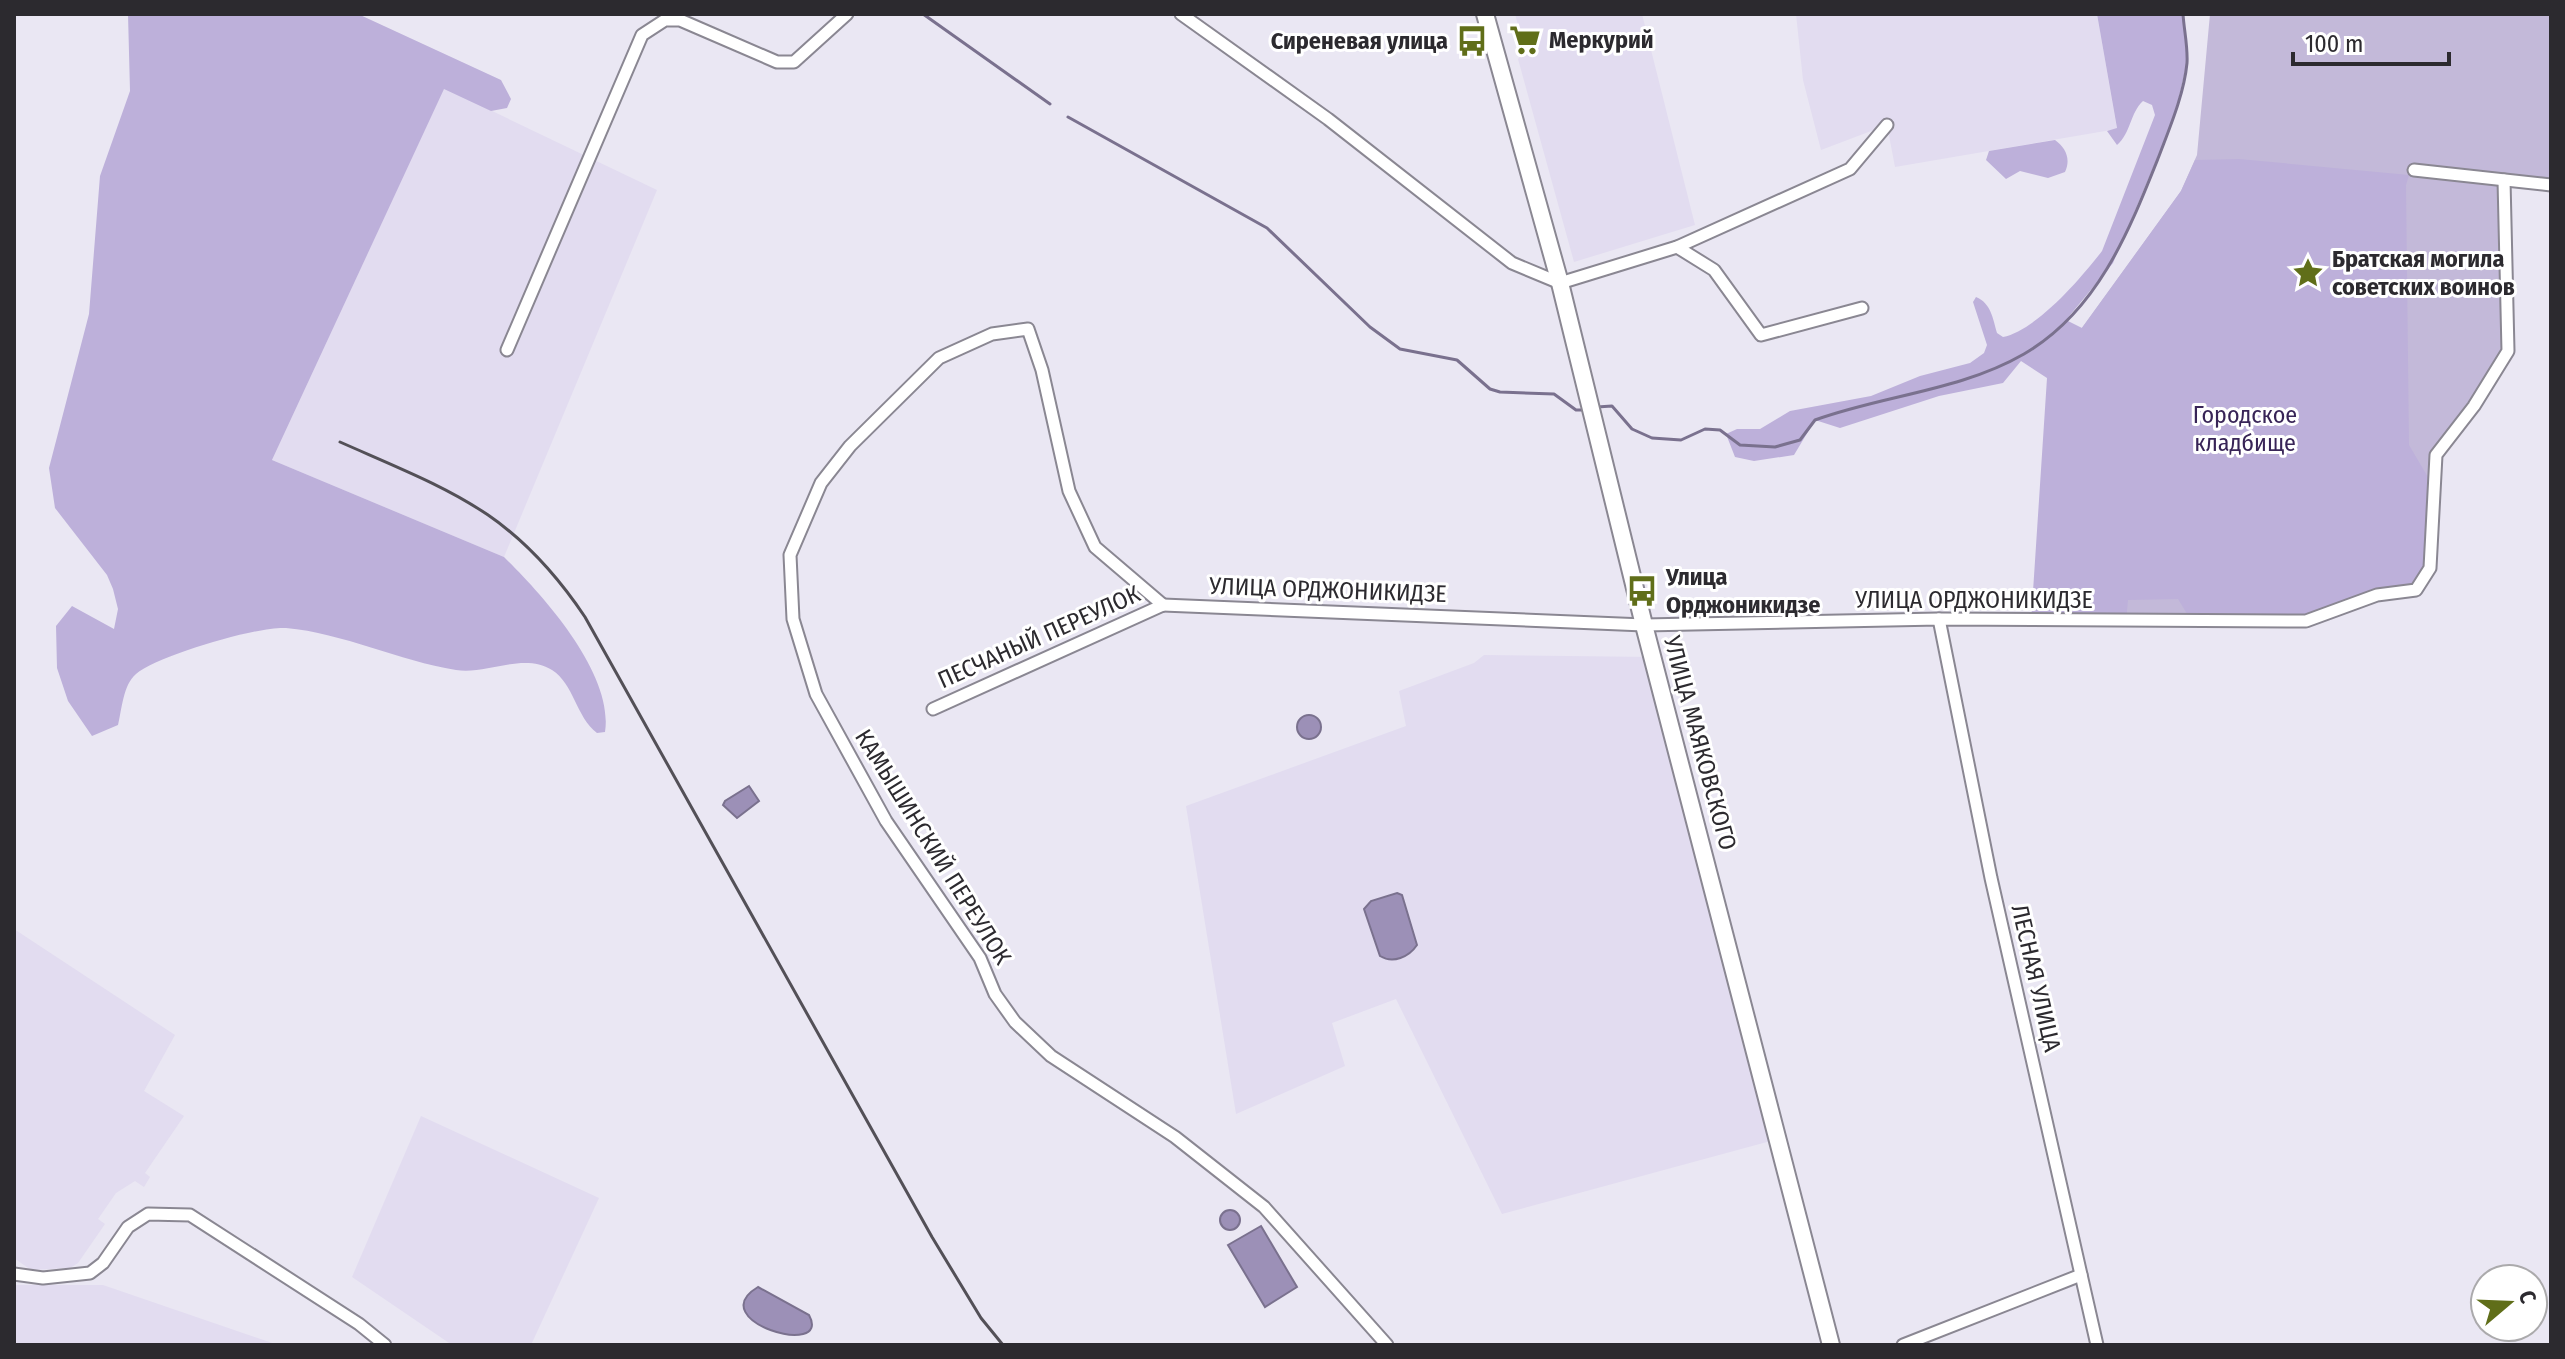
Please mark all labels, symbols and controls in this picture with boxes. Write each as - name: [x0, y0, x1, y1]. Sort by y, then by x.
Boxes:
- scale bar: [2293, 16, 2449, 66]
- supermarket icon: Меркурий: [1508, 23, 1542, 57]
- bus stop icon: Сиреневая улица: [1455, 24, 1489, 58]
- place label: Меркурий: [1549, 26, 1654, 54]
- place label: Сиреневая улица: [1271, 27, 1448, 55]
- text: 100 m: [2305, 30, 2363, 58]
- place label: Братская могила советских воинов: [2332, 245, 2515, 301]
- place icon: Братская могила советских воинов: [2291, 256, 2325, 290]
- park label: Городское кладбище: [2193, 401, 2297, 457]
- place label: Улица Орджоникидзе: [1665, 563, 1820, 619]
- street label: УЛИЦА ОРДЖОНИКИДЗЕ: [1208, 572, 1447, 608]
- bus stop icon: Улица Орджоникидзе: [1625, 574, 1659, 608]
- street label: ПЕСЧАНЫЙ ПЕРЕУЛОК: [934, 580, 1145, 694]
- street label: УЛИЦА ОРДЖОНИКИДЗЕ: [1854, 586, 2093, 614]
- street label: УЛИЦА МАЯКОВСКОГО: [1658, 632, 1742, 853]
- street label: КАМЫШИНСКИЙ ПЕРЕУЛОК: [849, 724, 1017, 970]
- street label: ЛЕСНАЯ УЛИЦА: [2005, 902, 2067, 1055]
- north arrow: [2469, 1263, 2549, 1343]
- text: С: [2513, 1287, 2542, 1307]

